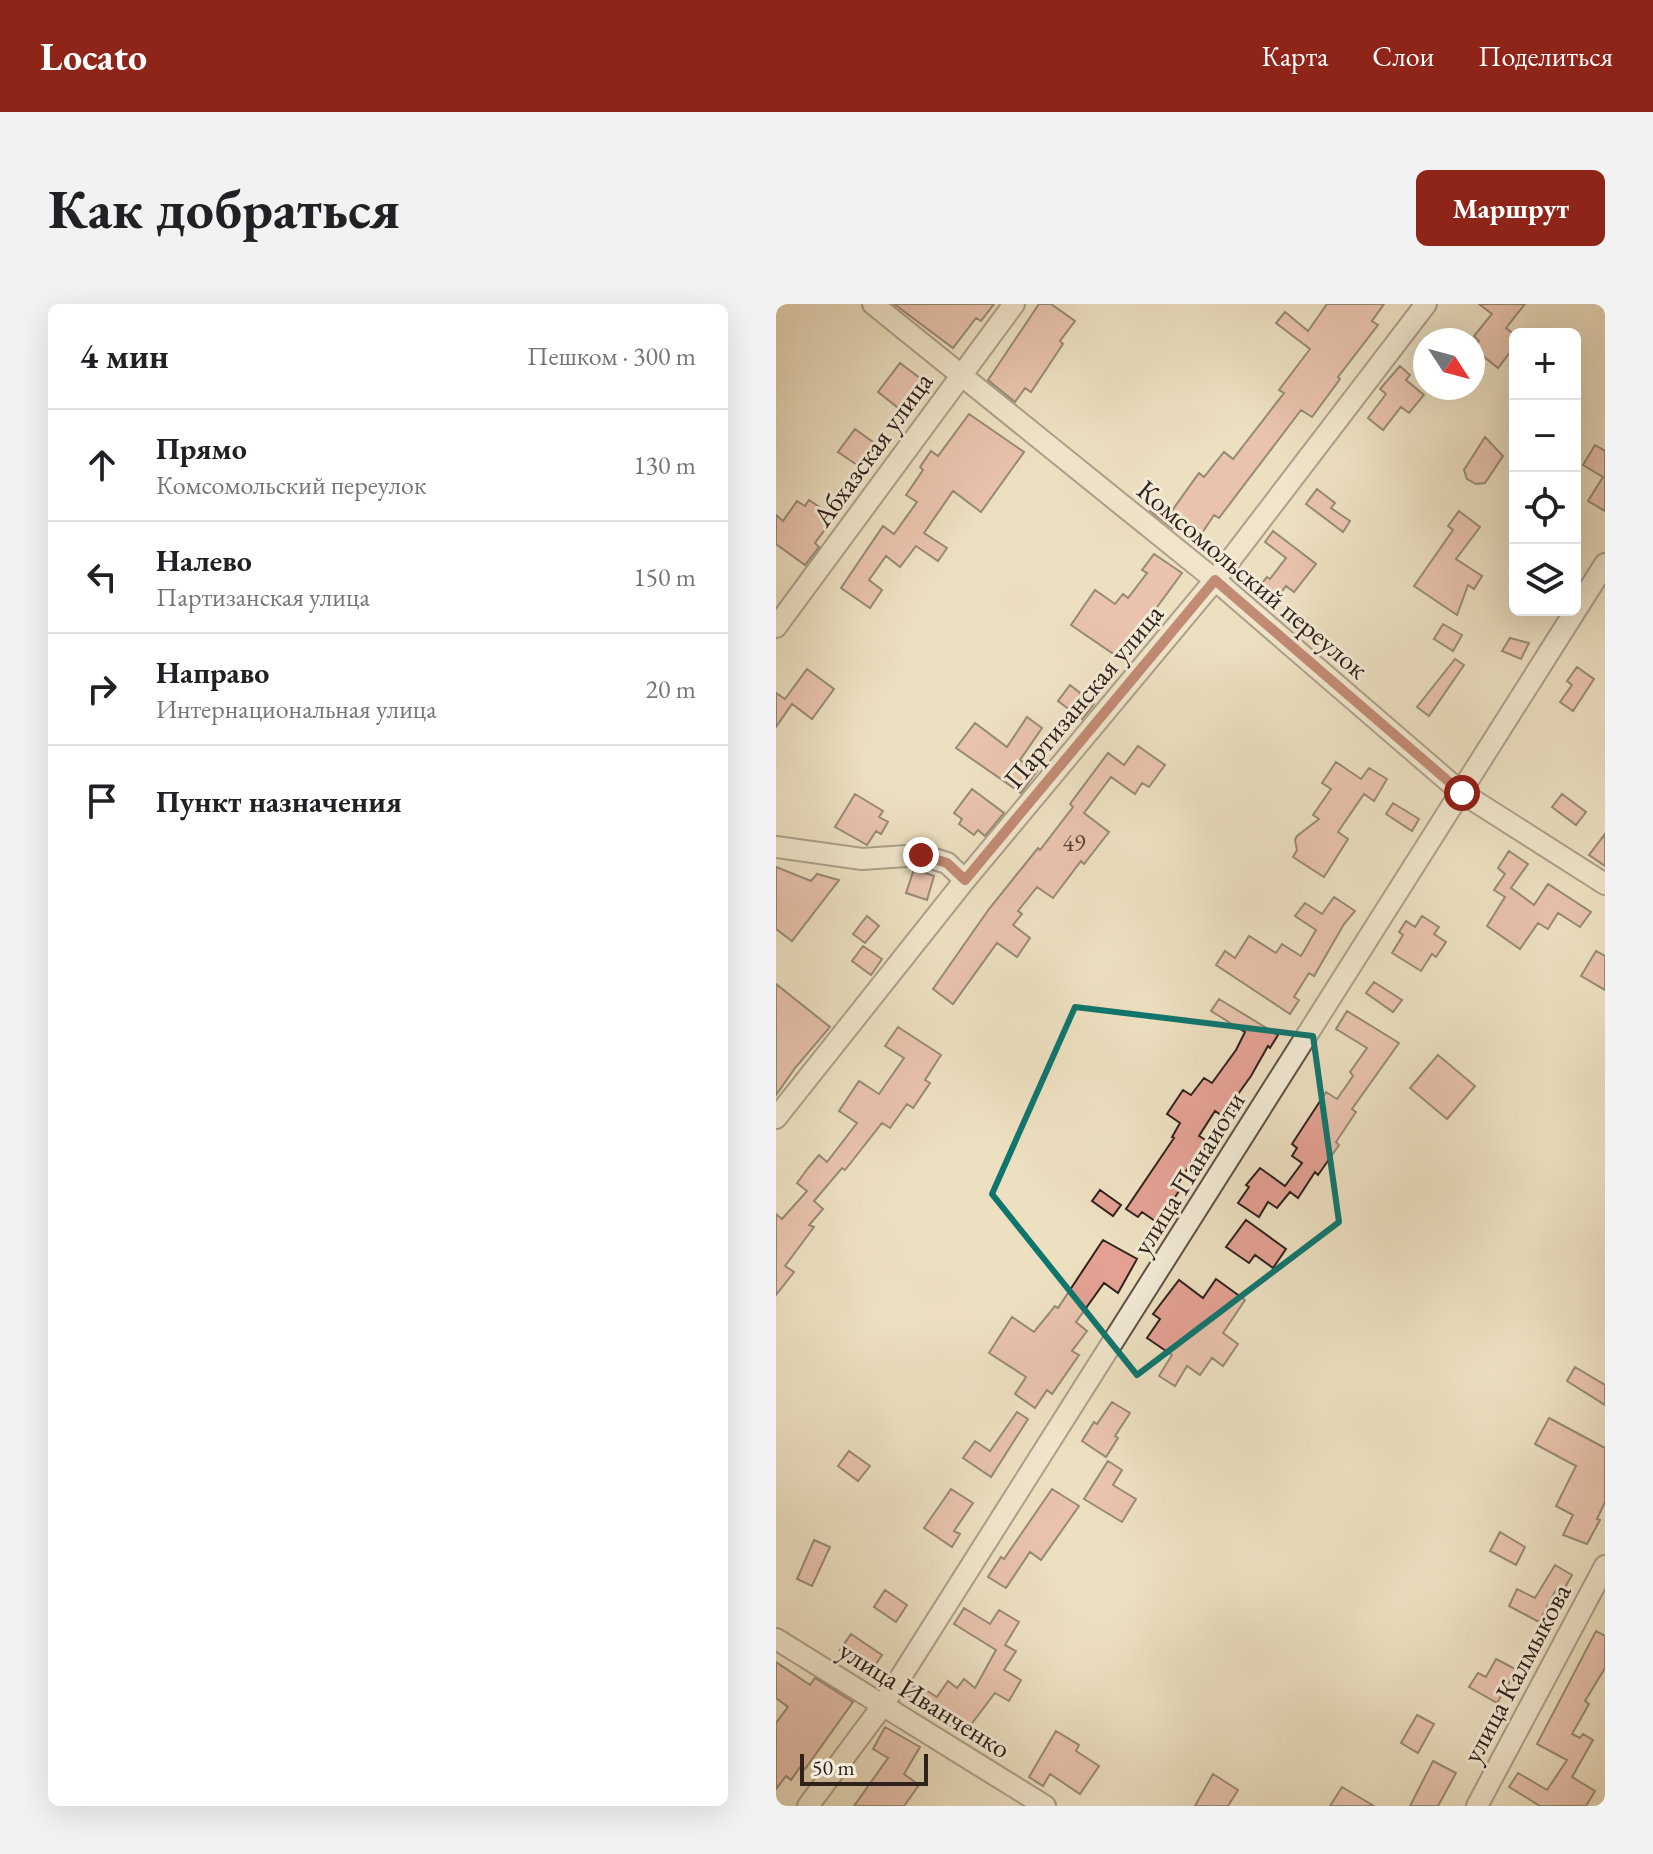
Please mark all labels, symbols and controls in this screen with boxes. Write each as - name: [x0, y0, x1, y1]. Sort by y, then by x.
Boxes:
- text: Locato: [40, 32, 147, 81]
- text: Карта: [1261, 38, 1328, 74]
- text: Слои: [1372, 38, 1434, 74]
- text: Поделиться: [1478, 38, 1613, 74]
- button: Маршрут: [1416, 170, 1605, 246]
- text: Как добраться: [48, 172, 400, 245]
- north arrow: [1413, 328, 1485, 400]
- map controls: [1509, 328, 1581, 616]
- button: +: [1509, 328, 1581, 400]
- text: 4 мин: [80, 334, 169, 378]
- text: Пешком · 300 m: [527, 339, 696, 373]
- street label: Абхазская улица: [803, 364, 941, 534]
- button: −: [1509, 400, 1581, 472]
- text: Прямо: [156, 429, 247, 468]
- icon: ahead: [80, 443, 124, 487]
- text: 130 m: [633, 448, 696, 482]
- text: Комсомольский переулок: [156, 468, 426, 502]
- street label: Комсомольский переулок: [1130, 472, 1376, 686]
- button: locate: [1509, 472, 1581, 544]
- text: Налево: [156, 541, 252, 580]
- button: layers: [1509, 544, 1581, 616]
- icon: left: [80, 555, 124, 599]
- text: 150 m: [633, 560, 696, 594]
- text: Партизанская улица: [156, 580, 370, 614]
- street label: Партизанская улица: [995, 596, 1171, 796]
- text: Направо: [156, 653, 269, 692]
- icon: right: [80, 667, 124, 711]
- text: 20 m: [646, 672, 696, 706]
- text: Интернациональная улица: [156, 692, 437, 726]
- route start: [1444, 775, 1480, 811]
- icon: arrive: [80, 779, 124, 823]
- text: Пункт назначения: [156, 782, 402, 821]
- house number: 49: [1062, 827, 1086, 858]
- route end: [903, 837, 939, 873]
- street label: улица Панаиоти: [1123, 1084, 1253, 1261]
- street label: улица Калмыкова: [1454, 1576, 1579, 1769]
- street label: улица Иванченко: [832, 1632, 1018, 1766]
- scale bar: [800, 1750, 928, 1786]
- text: 50 m: [812, 1753, 855, 1782]

